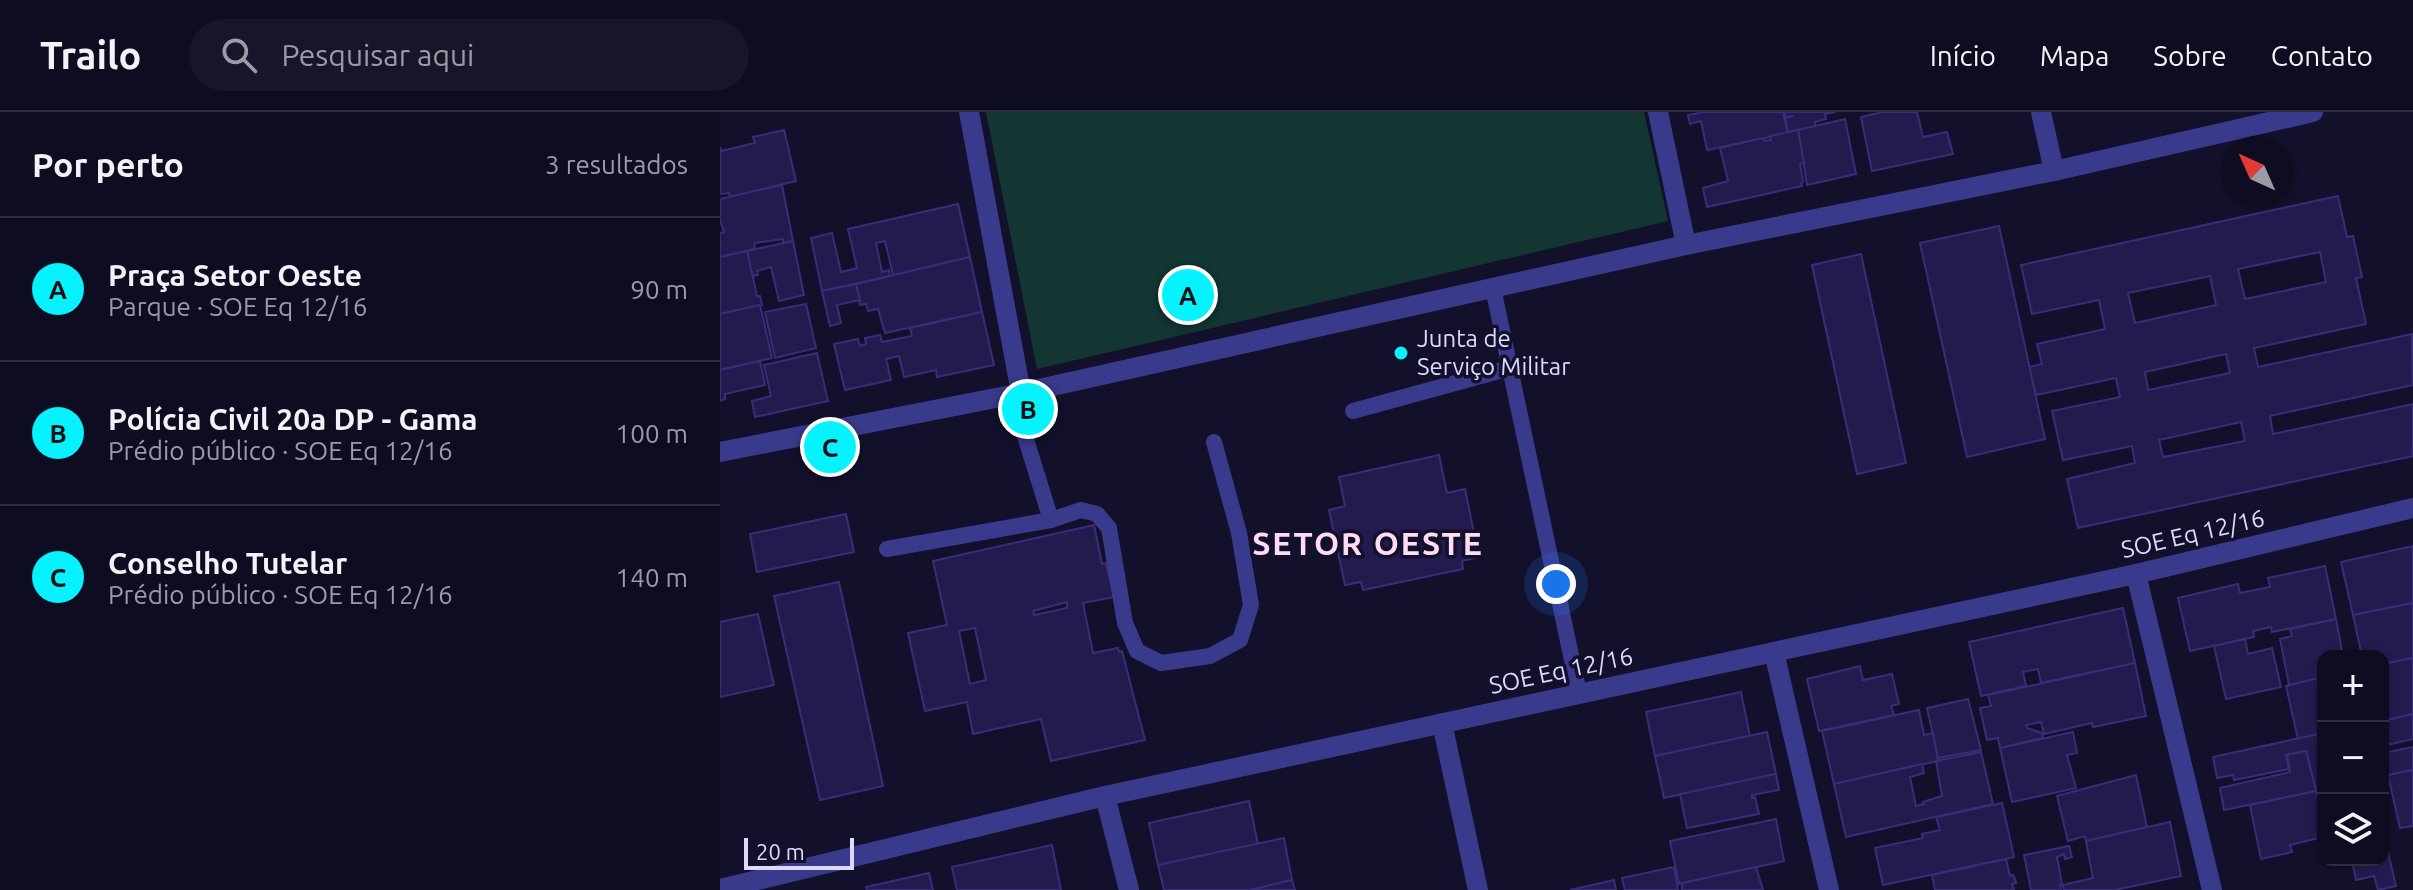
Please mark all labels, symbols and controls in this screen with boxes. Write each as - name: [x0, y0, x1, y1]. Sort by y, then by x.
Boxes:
- search box: [189, 19, 749, 91]
- icon: search: [217, 33, 261, 77]
- text: Trailo: [40, 34, 141, 76]
- text: Pesquisar aqui: [281, 38, 474, 72]
- text: Início: [1930, 40, 1996, 71]
- text: Mapa: [2040, 40, 2109, 71]
- text: Sobre: [2153, 40, 2227, 71]
- text: Contato: [2271, 40, 2373, 71]
- north arrow: [2221, 136, 2293, 208]
- text: Por perto: [32, 145, 184, 183]
- text: 3 resultados: [545, 150, 688, 179]
- text: Praça Setor Oeste: [108, 258, 362, 292]
- pin: A: [1162, 265, 1214, 325]
- text: A: [49, 275, 67, 304]
- text: 90 m: [630, 275, 688, 304]
- text: Parque · SOE Eq 12/16: [108, 292, 368, 321]
- place label: Junta de Serviço Militar: [1417, 325, 1570, 380]
- marker: Junta de Serviço Militar: [1392, 344, 1410, 362]
- pin: B: [1002, 379, 1054, 439]
- text: Polícia Civil 20a DP - Gama: [108, 402, 478, 436]
- pin: C: [804, 417, 856, 477]
- text: B: [49, 419, 67, 448]
- text: 100 m: [616, 419, 688, 448]
- text: Prédio público · SOE Eq 12/16: [108, 436, 453, 465]
- street label: SOE Eq 12/16: [2119, 504, 2267, 563]
- district label: SETOR OESTE: [1252, 525, 1484, 561]
- text: Conselho Tutelar: [108, 546, 347, 580]
- text: C: [50, 563, 66, 592]
- text: 140 m: [616, 563, 688, 592]
- your location: [1536, 564, 1576, 604]
- text: Prédio público · SOE Eq 12/16: [108, 580, 453, 609]
- street label: SOE Eq 12/16: [1487, 642, 1635, 699]
- map controls: [2317, 650, 2389, 866]
- button: +: [2317, 650, 2389, 722]
- button: −: [2317, 722, 2389, 794]
- button: layers: [2317, 794, 2389, 866]
- scale bar: [744, 834, 854, 870]
- text: 20 m: [756, 839, 805, 864]

